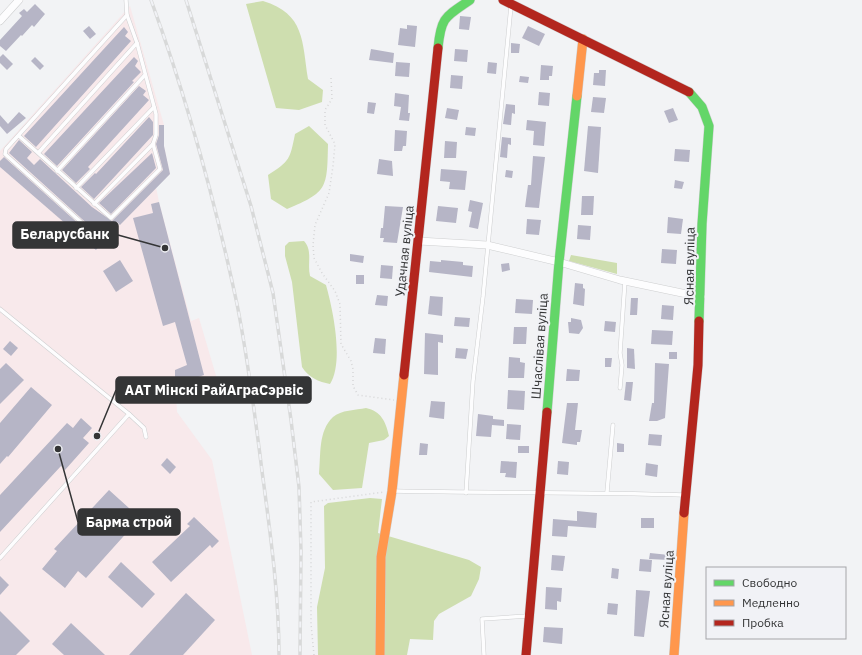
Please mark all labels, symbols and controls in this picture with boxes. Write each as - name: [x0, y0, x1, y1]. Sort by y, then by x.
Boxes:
- street label: Удачная вуліца: [391, 204, 418, 298]
- callout: Беларусбанк: [13, 222, 118, 248]
- text: Беларусбанк: [20, 225, 110, 243]
- street label: Ясная вуліца: [680, 227, 699, 305]
- street label: Шчаслівая вуліца: [527, 292, 552, 400]
- callout: ААТ Мінскі РайАграСэрвіс: [116, 377, 311, 403]
- text: ААТ Мінскі РайАграСэрвіс: [125, 381, 303, 399]
- callout: Барма строй: [78, 509, 180, 535]
- text: Барма строй: [86, 513, 172, 531]
- street label: Ясная вуліца: [655, 549, 678, 629]
- legend: [706, 567, 846, 639]
- text: Свободно: [742, 575, 798, 590]
- text: Медленно: [742, 595, 800, 610]
- text: Пробка: [742, 615, 784, 630]

